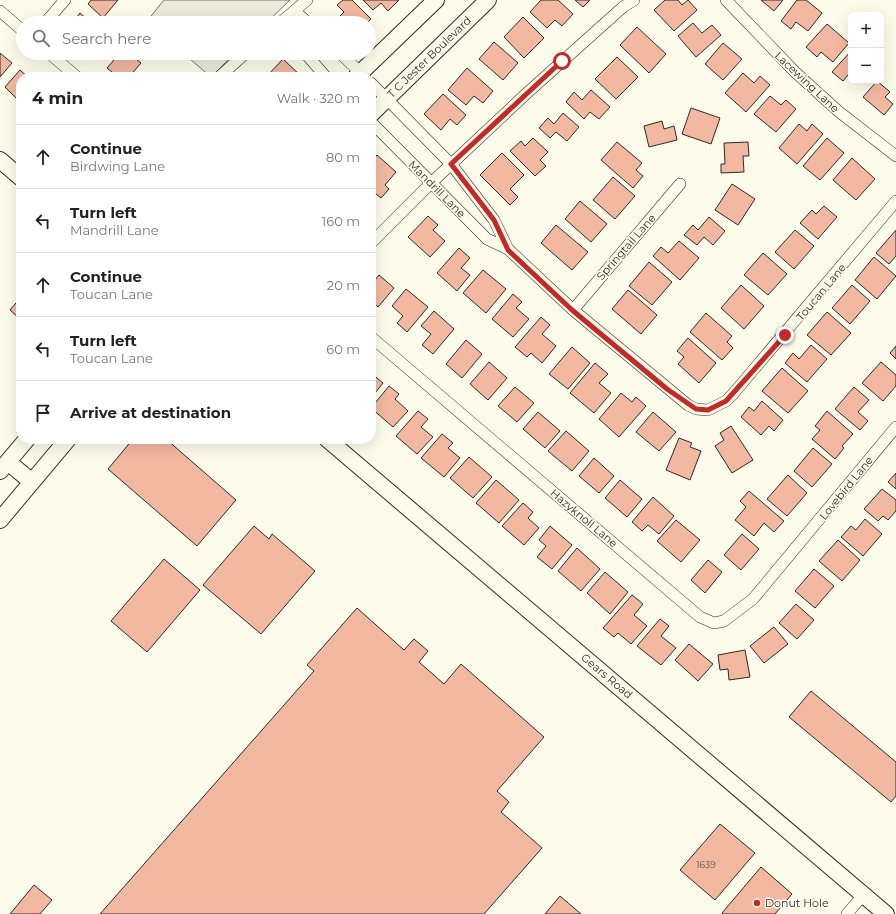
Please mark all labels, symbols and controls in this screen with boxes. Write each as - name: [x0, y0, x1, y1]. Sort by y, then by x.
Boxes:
- map controls: [848, 12, 884, 84]
- button: +: [848, 12, 884, 48]
- street label: T C Jester Boulevard: [384, 13, 474, 101]
- search box: [16, 16, 376, 60]
- icon: search: [30, 27, 52, 49]
- text: Search here: [62, 29, 151, 48]
- button: −: [848, 48, 884, 84]
- street label: Lacewing Lane: [772, 49, 842, 116]
- route start: [553, 52, 571, 70]
- text: 4 min: [32, 88, 83, 108]
- text: Walk · 320 m: [277, 90, 360, 106]
- text: Continue: [70, 139, 142, 158]
- icon: ahead: [32, 146, 54, 168]
- text: 80 m: [326, 149, 360, 165]
- text: Birdwing Lane: [70, 158, 165, 174]
- street label: Mandrill Lane: [406, 158, 469, 221]
- text: Turn left: [70, 203, 137, 222]
- icon: left: [32, 210, 54, 232]
- street label: Springtail Lane: [593, 211, 659, 283]
- text: 160 m: [322, 213, 360, 229]
- text: Mandrill Lane: [70, 222, 159, 238]
- street label: Toucan Lane: [793, 260, 849, 323]
- text: Continue: [70, 267, 142, 286]
- icon: ahead: [32, 274, 54, 296]
- text: 20 m: [327, 277, 360, 293]
- text: Toucan Lane: [70, 286, 153, 302]
- route end: [776, 326, 794, 344]
- text: Turn left: [70, 331, 137, 350]
- icon: left: [32, 338, 54, 360]
- text: 60 m: [326, 341, 360, 357]
- text: Toucan Lane: [70, 350, 153, 366]
- icon: arrive: [32, 402, 54, 424]
- text: Arrive at destination: [70, 403, 231, 422]
- street label: Lovebird Lane: [816, 453, 876, 523]
- street label: Hazyknoll Lane: [548, 486, 621, 550]
- street label: Gears Road: [578, 650, 636, 702]
- house number: 1639: [696, 859, 716, 870]
- place label: Donut Hole: [765, 896, 829, 910]
- marker: Donut Hole: [752, 898, 762, 908]

